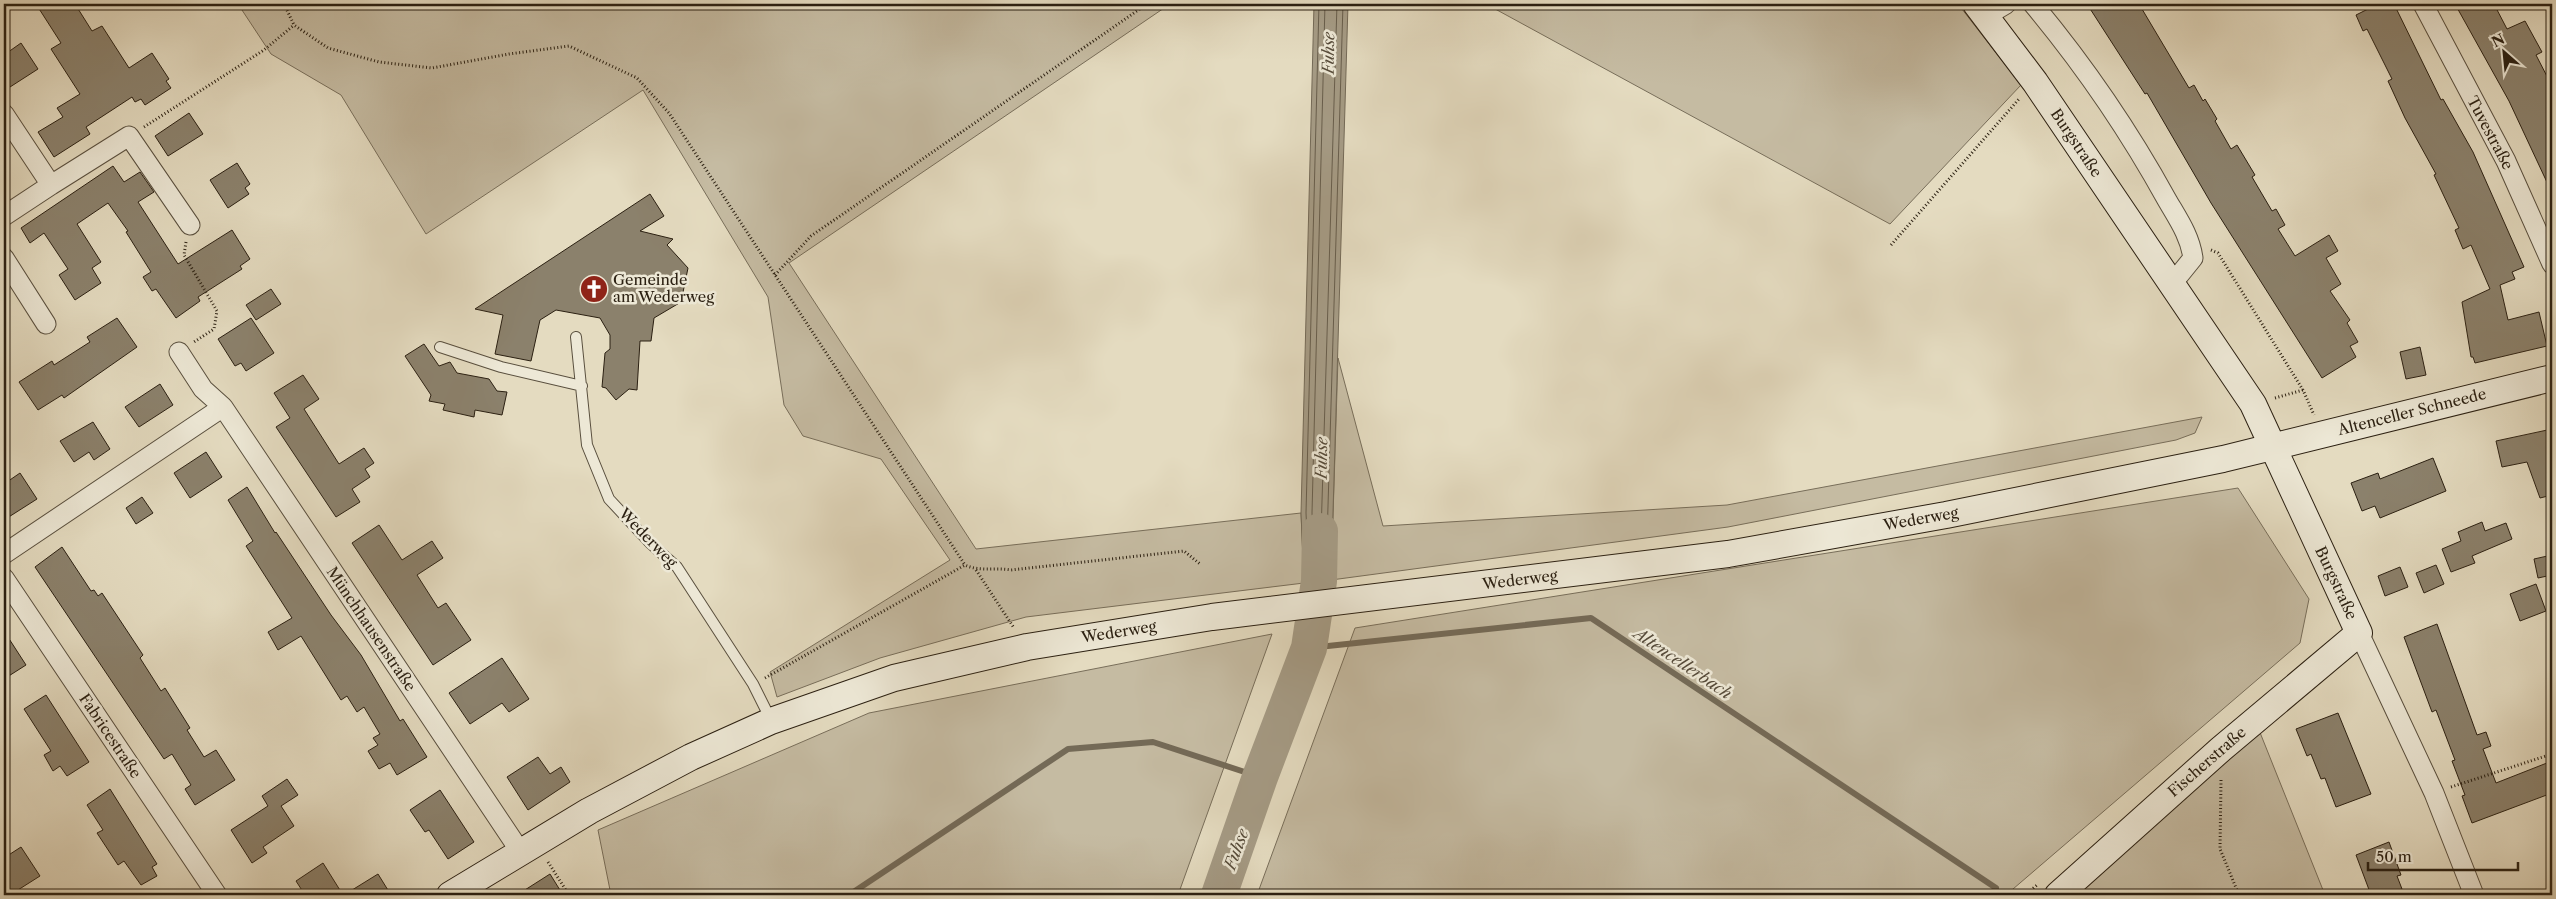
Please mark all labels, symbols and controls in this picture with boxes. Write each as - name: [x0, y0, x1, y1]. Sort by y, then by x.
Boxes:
- north arrow: [2478, 28, 2528, 78]
- text: N: [2489, 30, 2508, 51]
- water label: Fuhse: [1318, 31, 1338, 76]
- street label: Tuvestraße: [2463, 93, 2518, 173]
- street label: Burgstraße: [2047, 105, 2106, 181]
- place label: Gemeinde am Wederweg: [613, 270, 714, 306]
- church icon: Gemeinde am Wederweg: [579, 274, 609, 304]
- street label: Altenceller Schneede: [2335, 384, 2488, 439]
- water label: Fuhse: [1311, 436, 1331, 481]
- street label: Wederweg: [615, 503, 682, 572]
- street label: Wederweg: [1881, 503, 1960, 535]
- street label: Burgstraße: [2311, 543, 2362, 622]
- street label: Münchhausenstraße: [323, 563, 420, 695]
- street label: Wederweg: [1480, 565, 1559, 594]
- street label: Wederweg: [1079, 616, 1158, 647]
- water label: Altencellerbach: [1628, 621, 1736, 703]
- street label: Fabricestraße: [75, 690, 146, 782]
- street label: Fischerstraße: [2164, 722, 2250, 801]
- water label: Fuhse: [1219, 825, 1253, 874]
- scale bar: [2368, 839, 2518, 871]
- text: 50 m: [2376, 847, 2412, 866]

